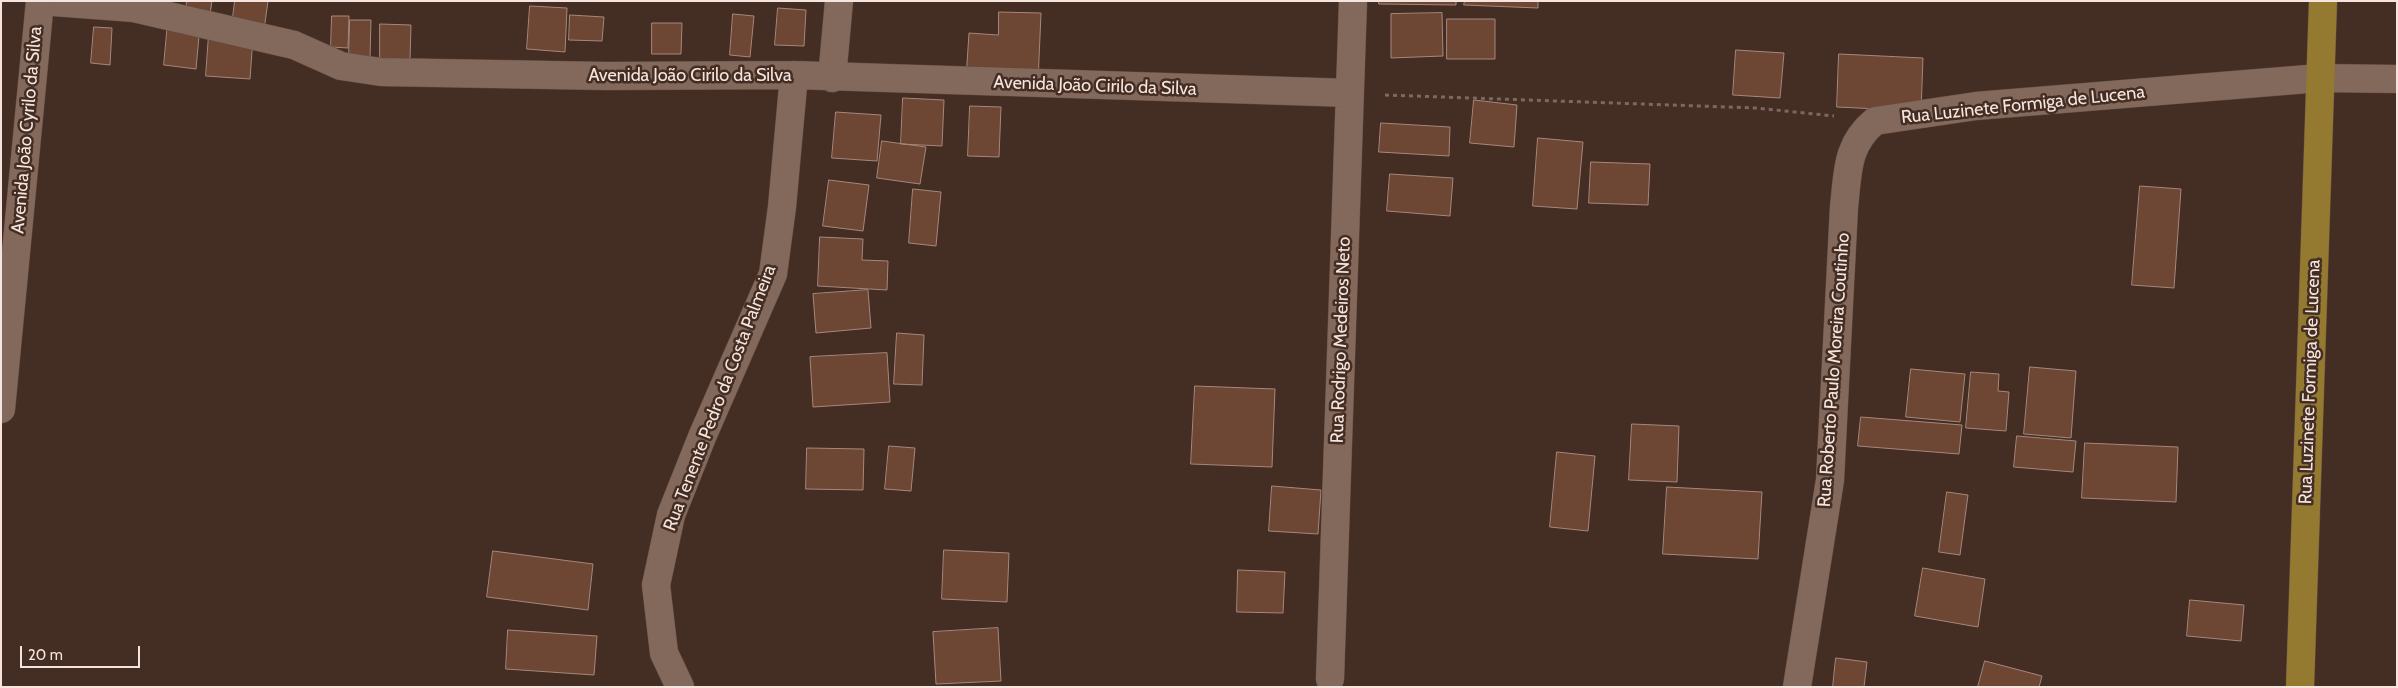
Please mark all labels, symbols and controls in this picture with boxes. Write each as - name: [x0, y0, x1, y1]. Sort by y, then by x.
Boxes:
- street label: Avenida João Cyrilo da Silva: [7, 26, 47, 234]
- street label: Avenida João Cirilo da Silva: [588, 65, 792, 87]
- street label: Avenida João Cirilo da Silva: [993, 72, 1197, 100]
- street label: Rua Luzinete Formiga de Lucena: [1900, 81, 2146, 129]
- street label: Rua Roberto Paulo Moreira Coutinho: [1814, 232, 1854, 508]
- street label: Rua Rodrigo Medeiros Neto: [1327, 236, 1355, 444]
- street label: Rua Luzinete Formiga de Lucena: [2295, 259, 2325, 505]
- street label: Rua Tenente Pedro da Costa Palmeira: [659, 262, 781, 534]
- scale bar: [22, 636, 142, 668]
- text: 20 m: [28, 646, 63, 664]

